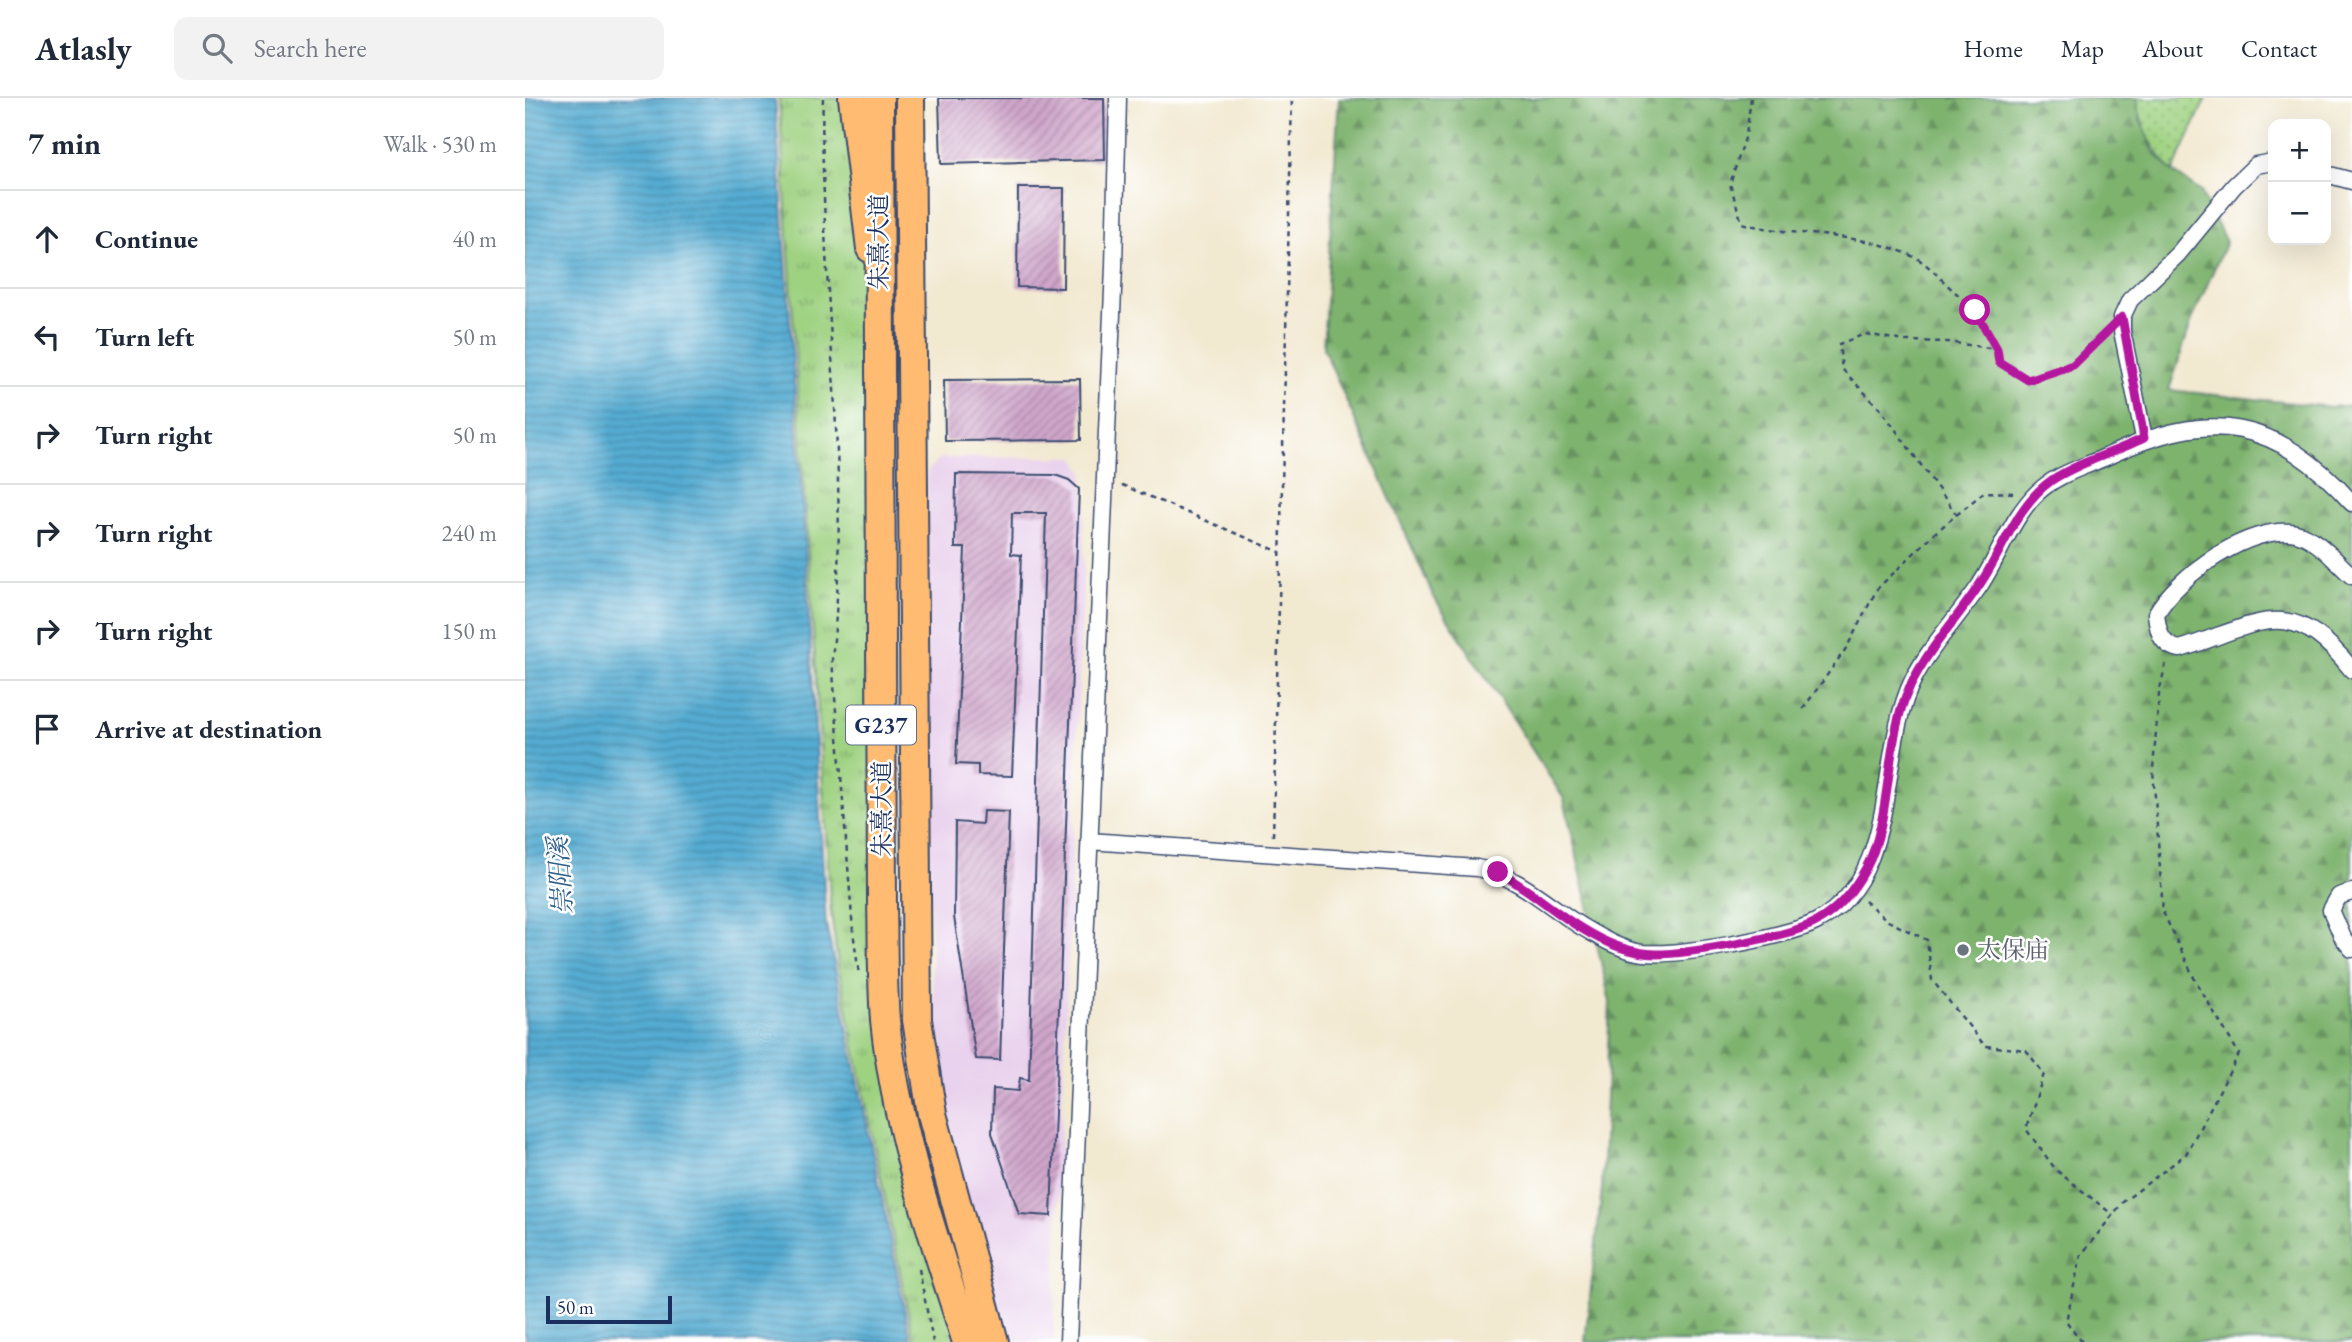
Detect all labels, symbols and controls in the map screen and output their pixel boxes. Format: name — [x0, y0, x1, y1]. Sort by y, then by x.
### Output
search box — [174, 17, 664, 80]
text: Atlasly — [35, 27, 132, 70]
icon: search — [198, 29, 236, 67]
text: Search here — [254, 31, 367, 65]
text: Home — [1963, 33, 2023, 64]
text: Map — [2061, 33, 2104, 64]
text: About — [2142, 33, 2203, 64]
text: Contact — [2241, 33, 2317, 64]
map controls — [2268, 119, 2331, 245]
button: + — [2268, 119, 2331, 182]
text: 7 min — [28, 124, 101, 163]
text: Walk · 530 m — [383, 129, 497, 159]
button: − — [2268, 182, 2331, 245]
street label: 朱熹大道 — [863, 194, 894, 290]
icon: ahead — [28, 220, 66, 258]
text: Continue — [95, 222, 198, 256]
text: 40 m — [452, 224, 497, 254]
route start — [1959, 294, 1990, 325]
icon: left — [28, 318, 66, 356]
text: Turn left — [95, 320, 194, 354]
text: 50 m — [452, 322, 497, 352]
icon: right — [28, 416, 66, 454]
text: Turn right — [95, 418, 213, 452]
text: 50 m — [452, 420, 497, 450]
icon: right — [28, 514, 66, 552]
text: Turn right — [95, 516, 213, 550]
text: 240 m — [441, 518, 497, 548]
icon: right — [28, 612, 66, 650]
text: Turn right — [95, 614, 213, 648]
text: 150 m — [441, 616, 497, 646]
road number: G237 — [846, 706, 916, 744]
icon: arrive — [28, 710, 66, 748]
text: Arrive at destination — [95, 712, 322, 746]
street label: 朱熹大道 — [866, 761, 897, 857]
water label: 崇阳溪 — [540, 833, 580, 916]
route end — [1482, 856, 1513, 887]
place label: 太保庙 — [1977, 934, 2049, 965]
marker: 太保庙 — [1955, 942, 1971, 958]
scale bar — [546, 1293, 672, 1325]
text: 50 m — [557, 1295, 594, 1320]

